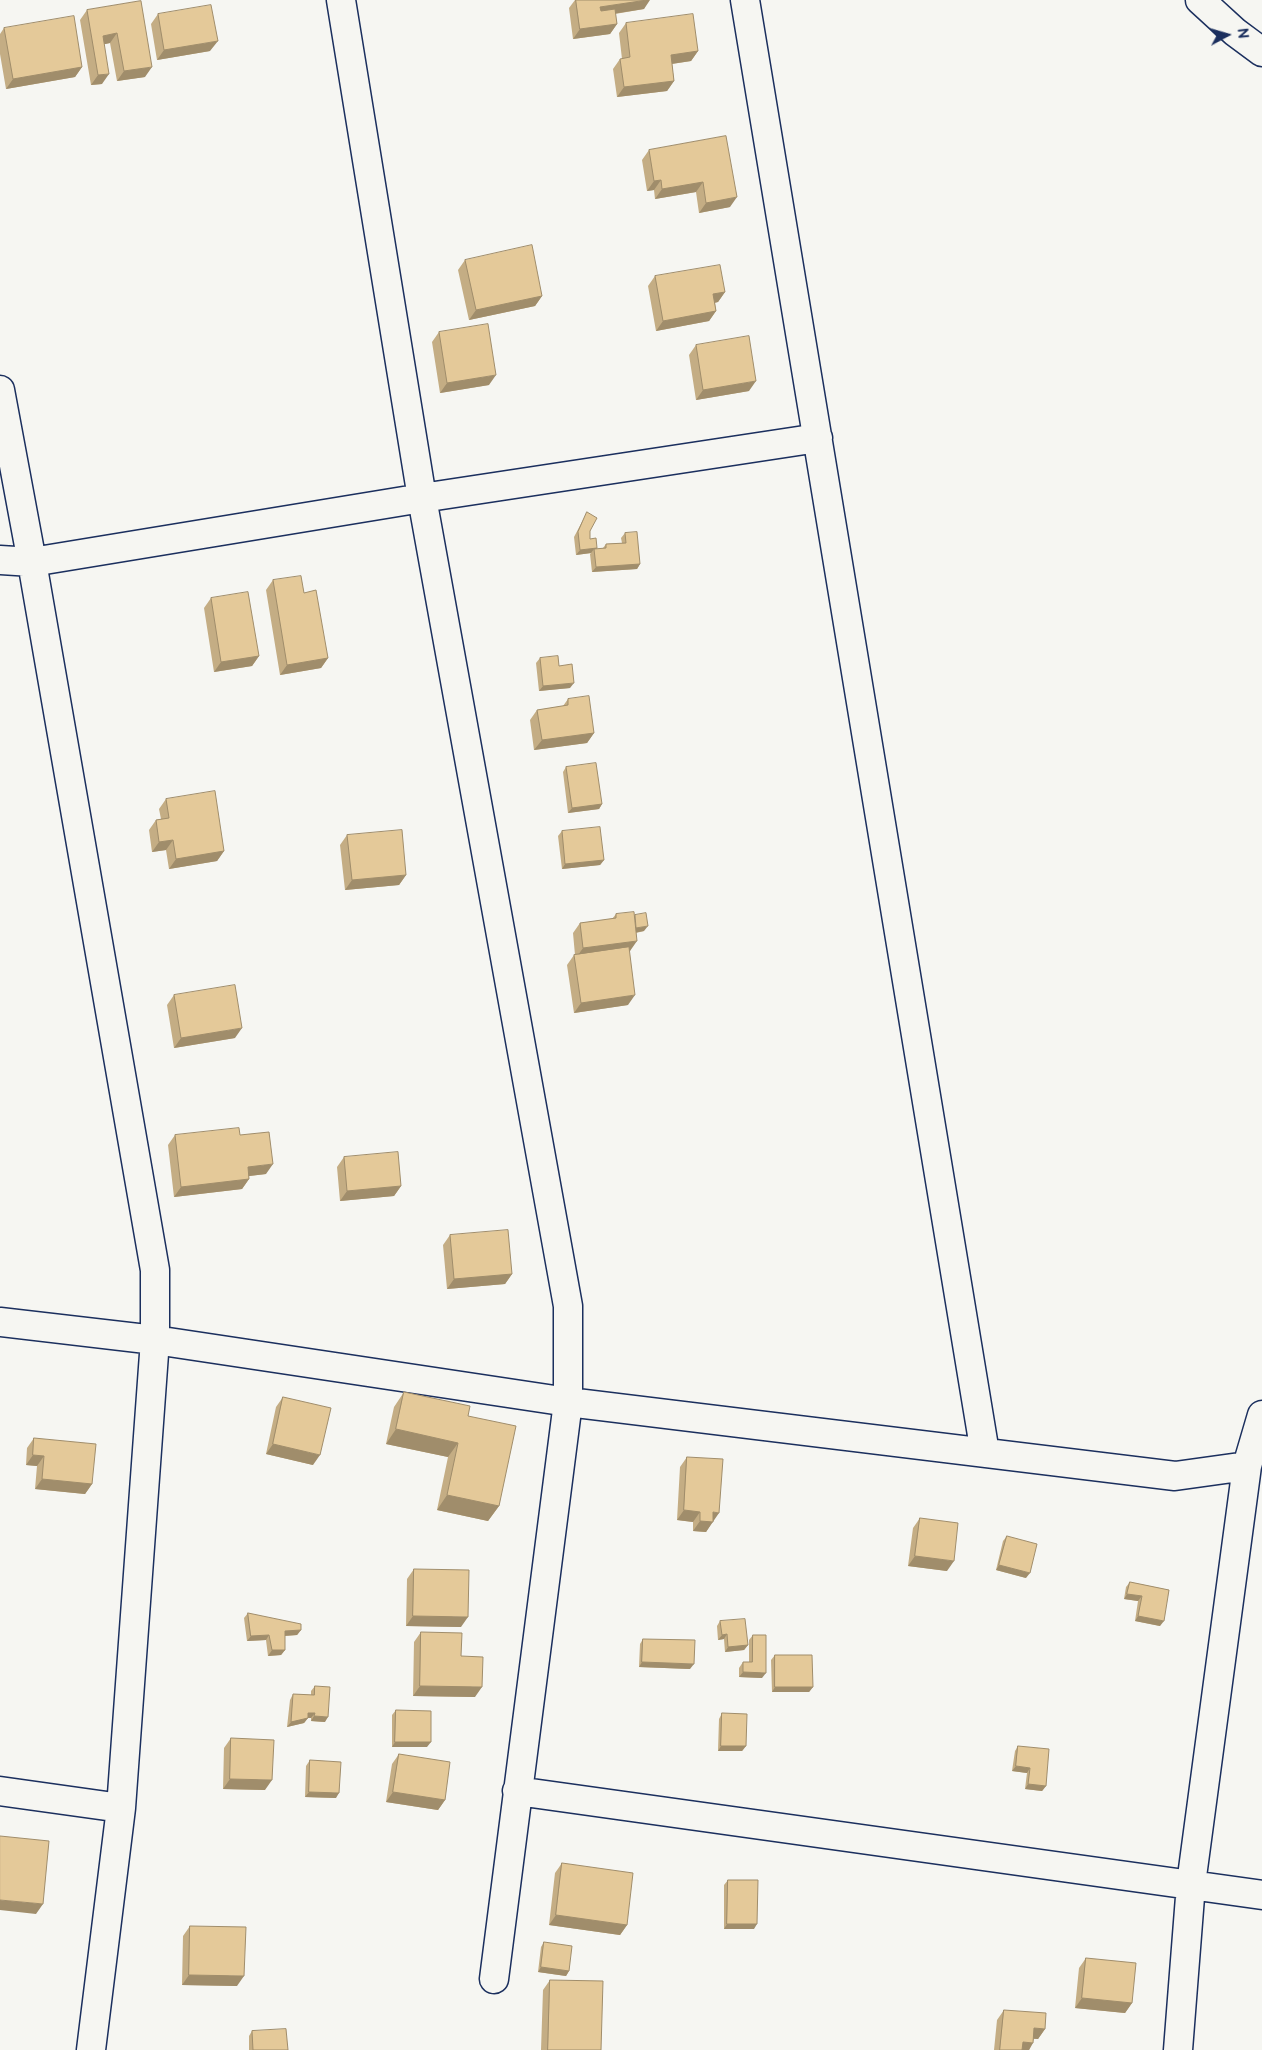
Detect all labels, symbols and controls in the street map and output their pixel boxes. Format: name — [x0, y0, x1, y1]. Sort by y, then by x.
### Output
north arrow — [1202, 10, 1252, 60]
text: N — [1233, 27, 1251, 39]

